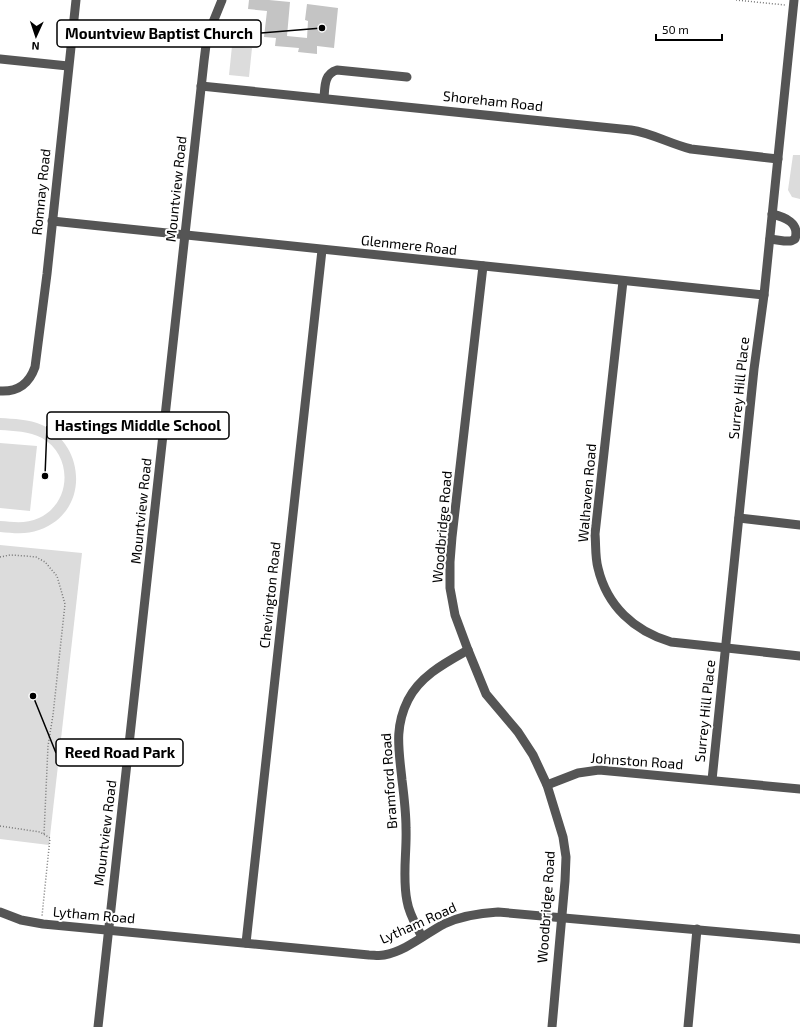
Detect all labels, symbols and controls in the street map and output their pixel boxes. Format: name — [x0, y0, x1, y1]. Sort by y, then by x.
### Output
north arrow — [16, 16, 56, 56]
scale bar — [656, 16, 722, 42]
callout: Mountview Baptist Church — [57, 20, 261, 47]
text: 50 m — [662, 22, 689, 36]
text: Mountview Baptist Church — [65, 24, 253, 42]
text: N — [31, 40, 40, 53]
street label: Shoreham Road — [442, 87, 544, 114]
street label: Mountview Road — [161, 135, 190, 243]
street label: Romnay Road — [27, 148, 54, 236]
street label: Glenmere Road — [360, 231, 458, 258]
street label: Surrey Hill Place — [725, 336, 752, 440]
callout: Hastings Middle School — [47, 412, 229, 439]
text: Hastings Middle School — [55, 416, 221, 434]
street label: Walhaven Road — [574, 443, 599, 543]
street label: Mountview Road — [126, 457, 155, 565]
street label: Woodbridge Road — [428, 470, 455, 584]
street label: Chevington Road — [255, 541, 284, 649]
street label: Surrey Hill Place — [691, 659, 718, 763]
street label: Bramford Road — [377, 732, 400, 830]
callout: Reed Road Park — [56, 739, 183, 766]
text: Reed Road Park — [65, 743, 176, 761]
street label: Johnston Road — [590, 749, 684, 772]
street label: Mountview Road — [90, 779, 119, 887]
street label: Woodbridge Road — [533, 850, 558, 964]
street label: Lytham Road — [377, 898, 459, 947]
street label: Lytham Road — [52, 902, 136, 927]

